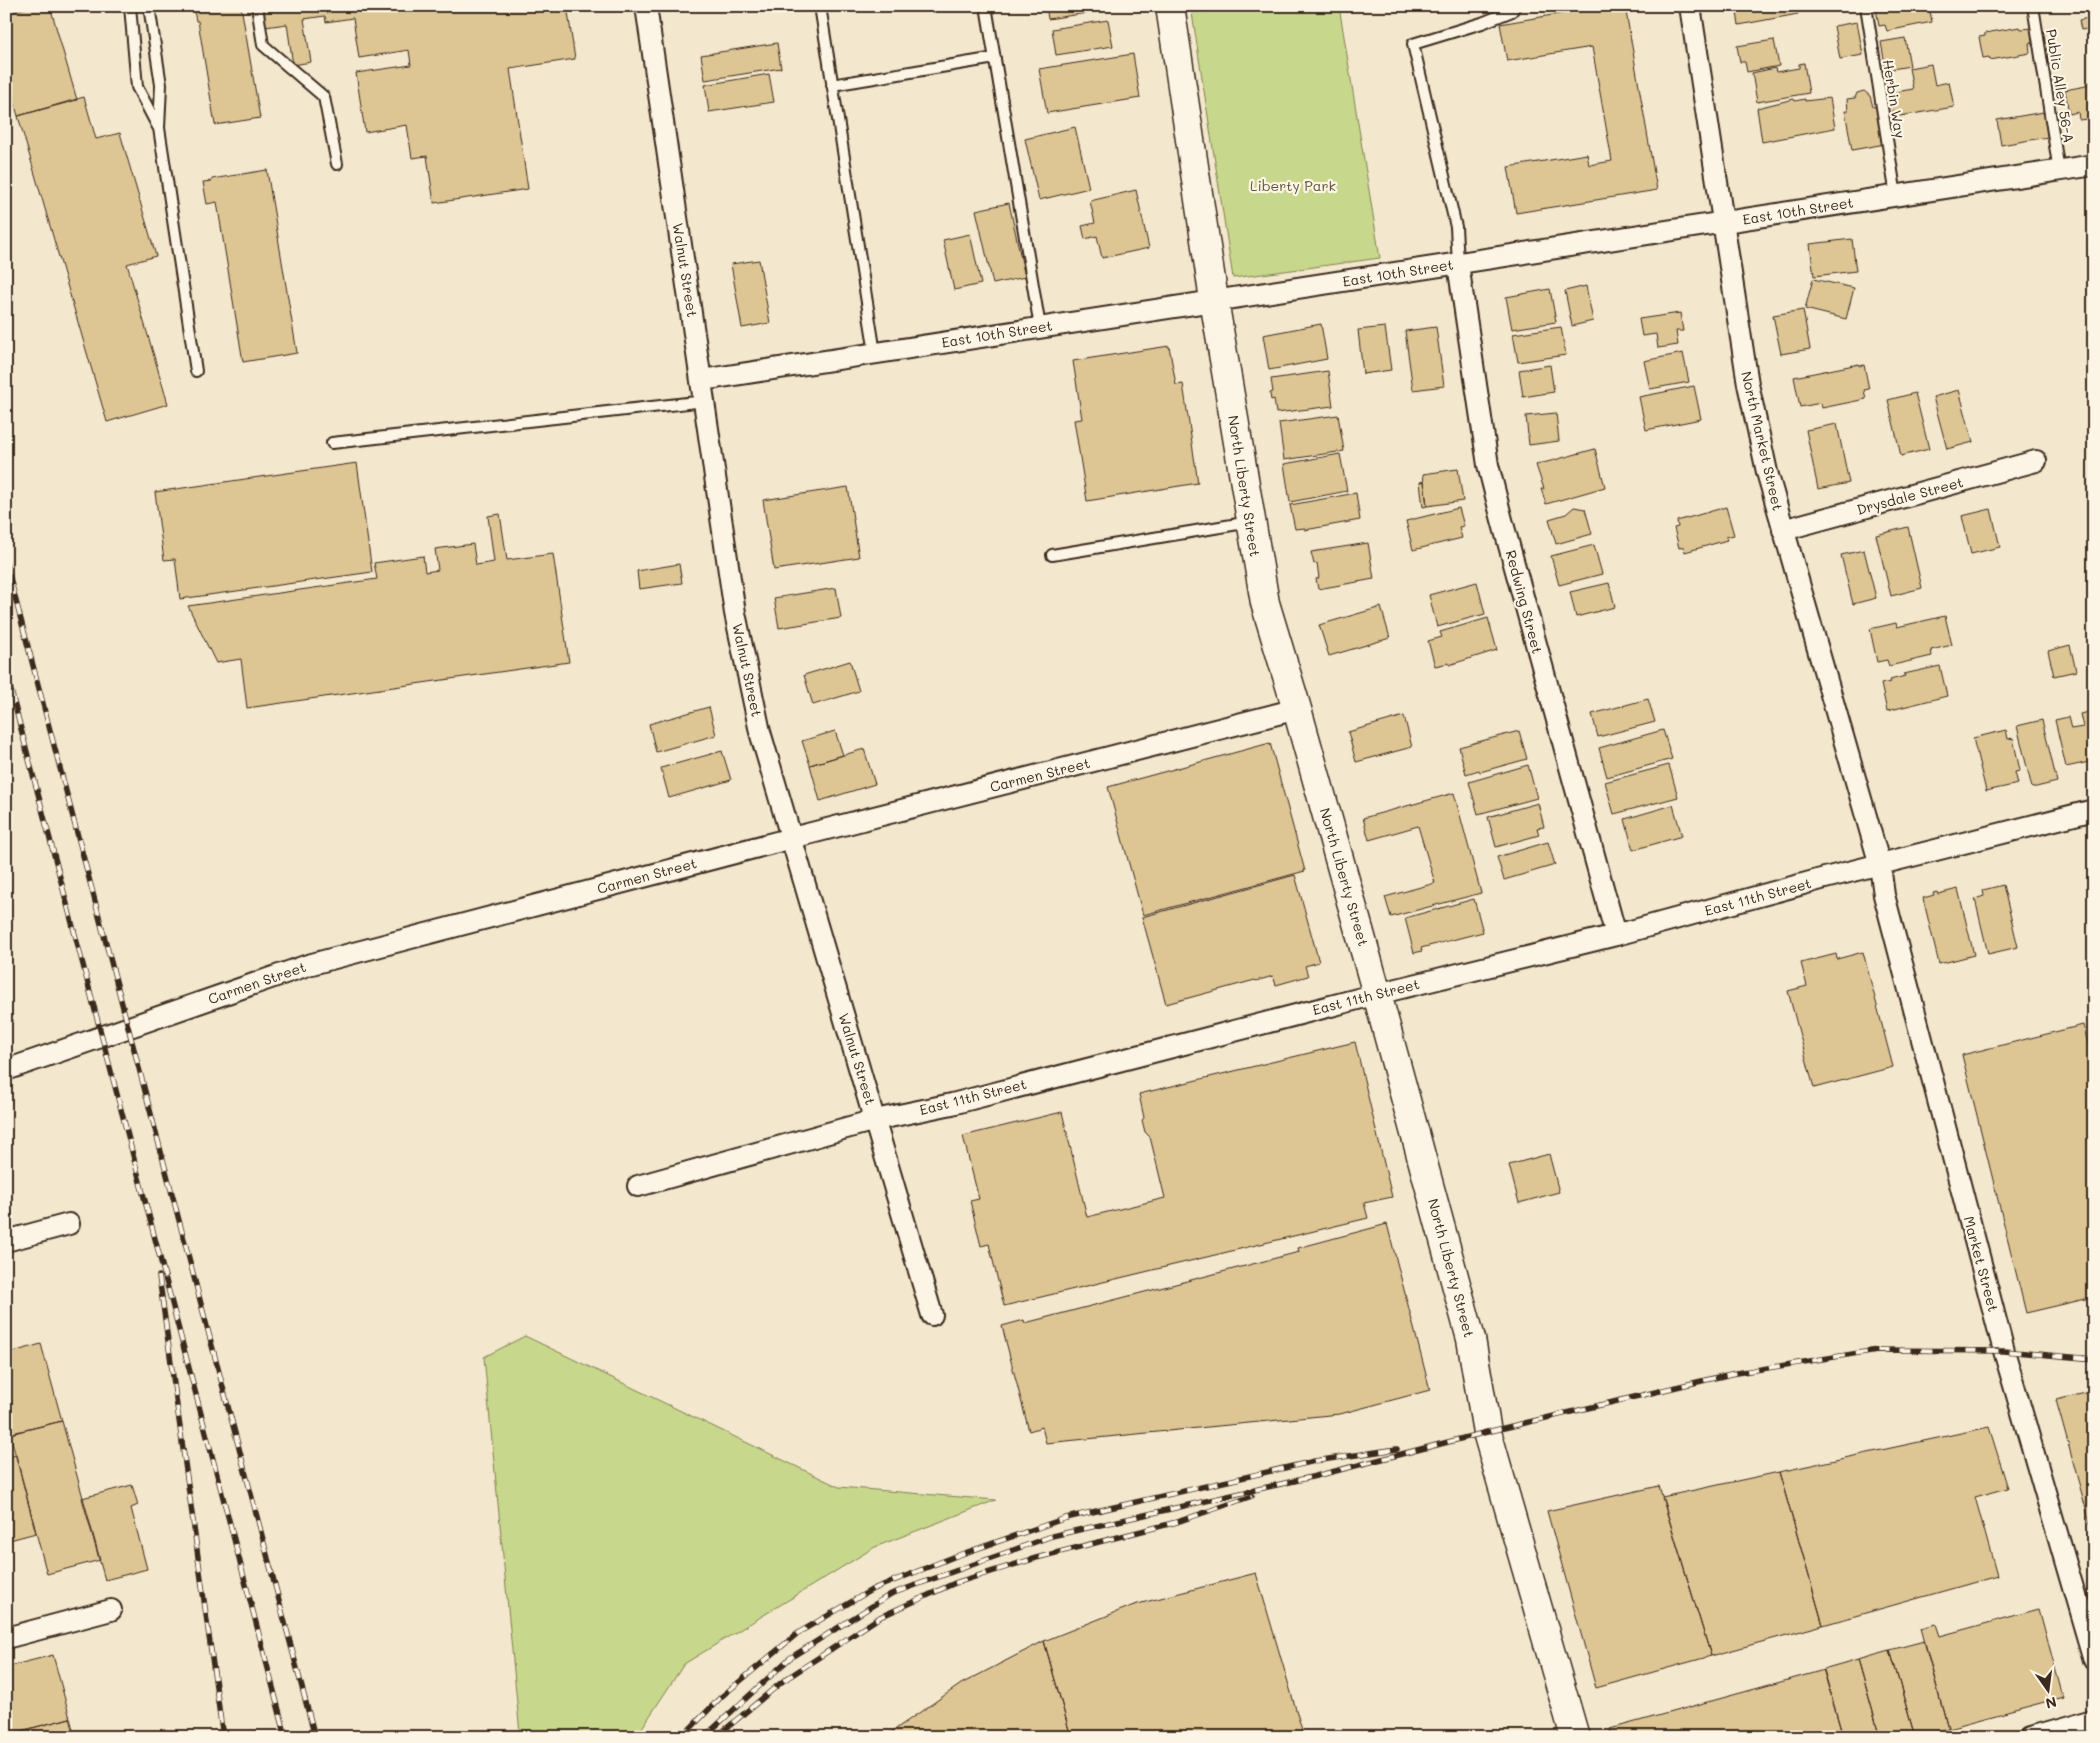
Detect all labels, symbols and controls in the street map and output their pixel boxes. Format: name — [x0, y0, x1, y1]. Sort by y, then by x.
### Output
street label: Public Alley 56-A — [2042, 28, 2079, 144]
street label: Herbin Way — [1879, 58, 1910, 140]
park label: Liberty Park — [1250, 176, 1336, 195]
street label: East 10th Street — [1741, 192, 1855, 229]
street label: Walnut Street — [669, 221, 702, 318]
street label: East 10th Street — [1341, 254, 1455, 291]
street label: East 10th Street — [940, 315, 1054, 352]
street label: North Market Street — [1737, 369, 1788, 512]
street label: North Liberty Street — [1224, 414, 1265, 558]
street label: Drysdale Street — [1854, 472, 1965, 519]
street label: Redwing Street — [1502, 548, 1547, 656]
street label: Walnut Street — [728, 621, 767, 718]
street label: Carmen Street — [988, 753, 1092, 796]
street label: North Liberty Street — [1316, 806, 1373, 948]
street label: Carmen Street — [595, 853, 699, 898]
street label: East 11th Street — [1702, 873, 1813, 920]
street label: Carmen Street — [205, 957, 308, 1008]
street label: East 11th Street — [1310, 974, 1421, 1019]
street label: Walnut Street — [834, 1011, 880, 1107]
street label: East 11th Street — [917, 1074, 1028, 1119]
street label: North Liberty Street — [1424, 1196, 1479, 1339]
street label: Market Street — [1960, 1214, 2003, 1314]
north arrow — [2022, 1666, 2072, 1716]
text: N — [2044, 1693, 2059, 1714]

